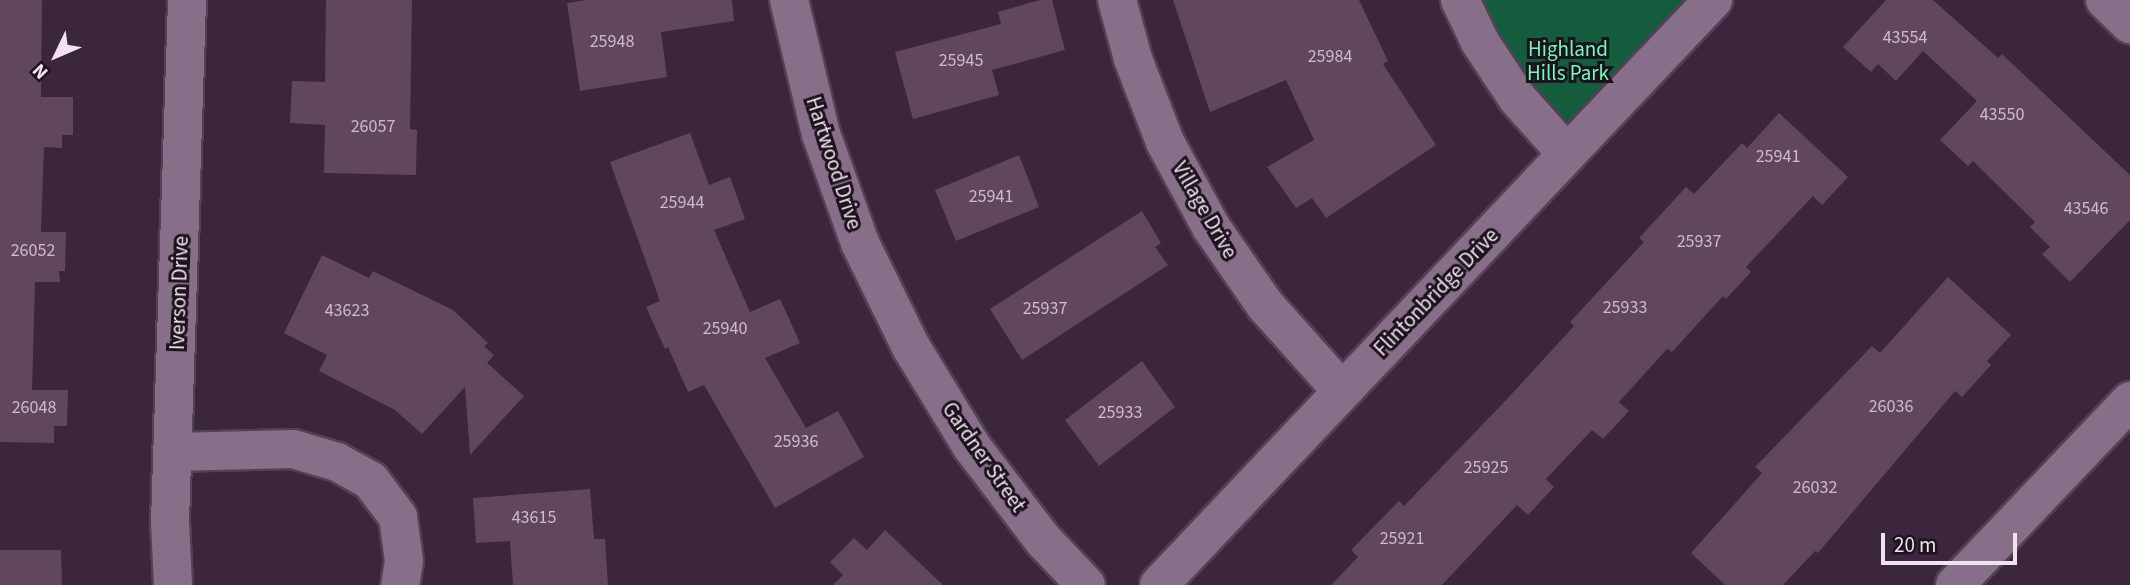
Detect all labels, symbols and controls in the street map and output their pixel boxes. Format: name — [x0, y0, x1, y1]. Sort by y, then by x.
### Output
north arrow — [21, 21, 91, 91]
house number: 43554 — [1883, 27, 1927, 49]
house number: 25948 — [590, 31, 634, 53]
park label: Highland Hills Park — [1527, 36, 1609, 86]
house number: 25984 — [1308, 46, 1352, 68]
house number: 25945 — [939, 50, 983, 72]
text: N — [26, 57, 55, 85]
street label: Hartwood Drive — [801, 94, 867, 232]
house number: 43550 — [1980, 104, 2024, 126]
house number: 26057 — [351, 116, 395, 138]
house number: 25941 — [1756, 146, 1800, 168]
street label: Village Drive — [1167, 157, 1243, 263]
house number: 25941 — [969, 186, 1013, 208]
house number: 25944 — [660, 192, 704, 214]
house number: 43546 — [2064, 198, 2108, 220]
street label: Flintonbridge Drive — [1369, 223, 1503, 361]
house number: 25937 — [1677, 231, 1721, 253]
street label: Iverson Drive — [164, 235, 194, 351]
house number: 26052 — [11, 240, 55, 262]
house number: 25933 — [1603, 297, 1647, 319]
house number: 25937 — [1023, 298, 1067, 320]
house number: 43623 — [325, 300, 369, 322]
house number: 25940 — [703, 318, 747, 340]
house number: 26036 — [1869, 396, 1913, 418]
house number: 26048 — [12, 397, 56, 419]
street label: Gardner Street — [937, 397, 1031, 517]
house number: 25933 — [1098, 402, 1142, 424]
house number: 25936 — [774, 431, 818, 453]
house number: 25925 — [1464, 457, 1508, 479]
house number: 26032 — [1793, 477, 1837, 499]
house number: 43615 — [512, 507, 556, 529]
scale bar — [1885, 518, 2022, 562]
house number: 25921 — [1380, 528, 1424, 550]
text: 20 m — [1894, 530, 1936, 560]

